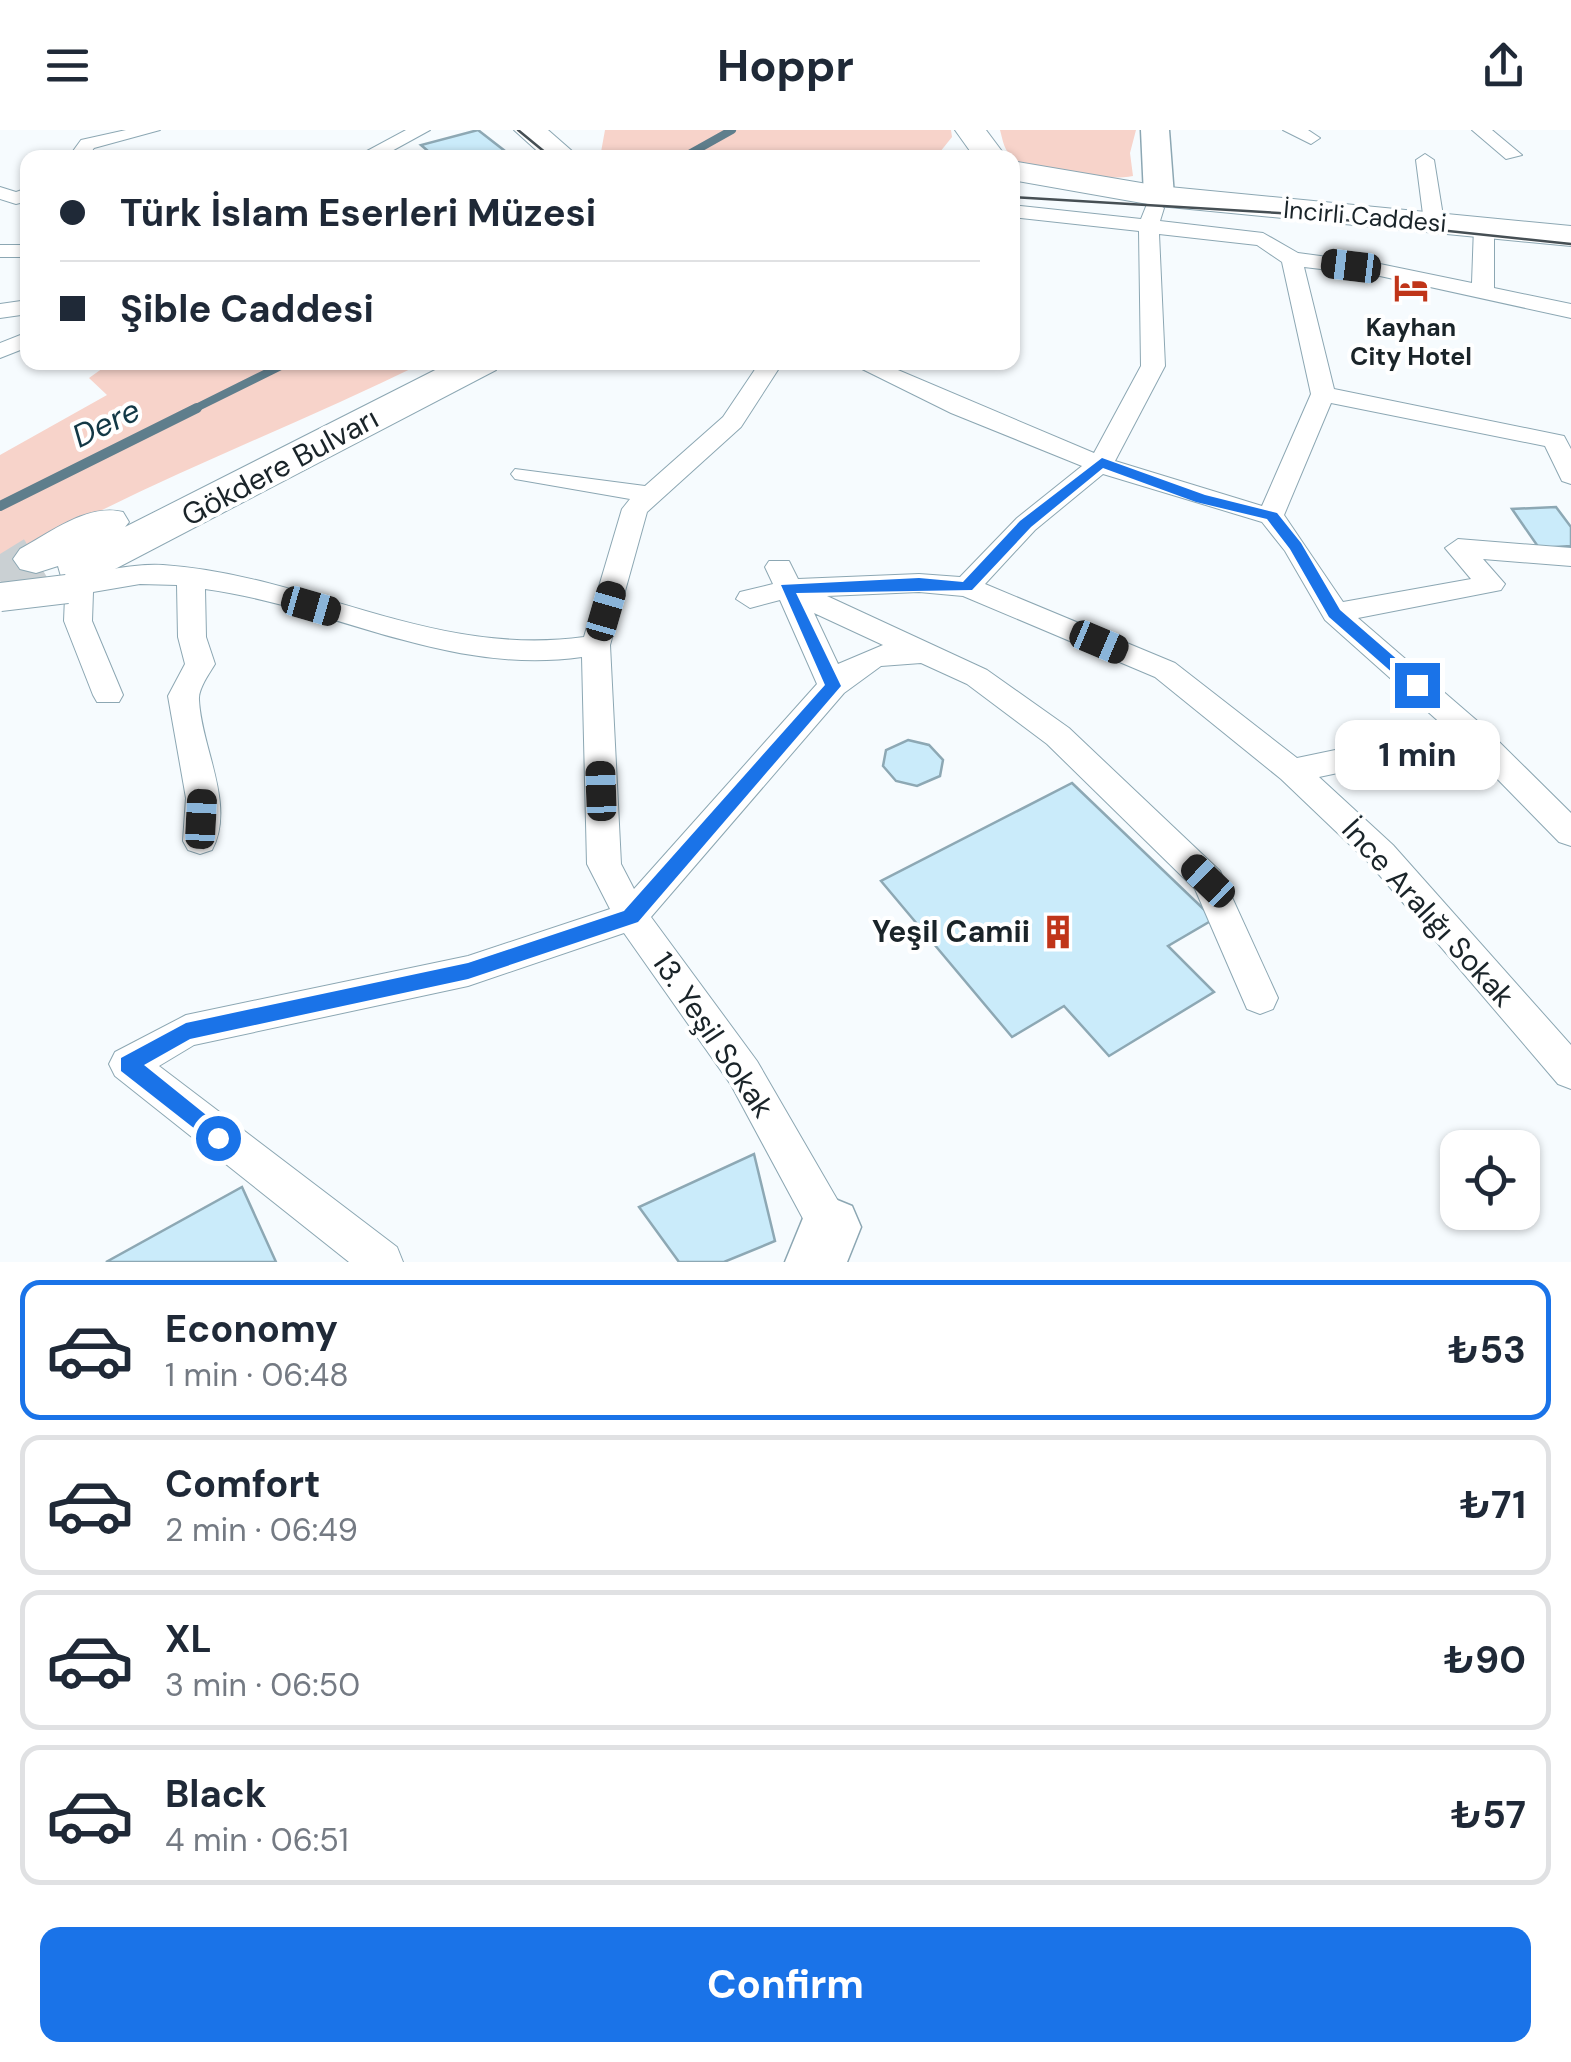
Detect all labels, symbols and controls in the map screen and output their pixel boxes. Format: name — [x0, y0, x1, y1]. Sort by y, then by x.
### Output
text: Hoppr — [717, 36, 854, 95]
icon: menu — [40, 38, 95, 93]
icon: share — [1476, 38, 1531, 93]
text: Türk İslam Eserleri Müzesi — [120, 188, 596, 238]
street label: İncirli Caddesi — [1282, 193, 1448, 240]
car — [1319, 247, 1383, 285]
hotel icon: Kayhan City Hotel — [1392, 269, 1430, 307]
text: Şible Caddesi — [120, 284, 374, 334]
place label: Kayhan City Hotel — [1350, 311, 1472, 373]
water label: Dere — [65, 389, 147, 457]
street label: Gökdere Bulvarı — [175, 398, 385, 535]
car — [583, 578, 629, 644]
car — [278, 583, 344, 629]
car — [1066, 616, 1132, 668]
route end — [1395, 663, 1440, 708]
callout: 1 min — [1334, 720, 1500, 790]
text: 1 min — [1379, 734, 1456, 776]
car — [585, 760, 617, 822]
car — [184, 788, 218, 850]
street label: İnce Aralığı Sokak — [1334, 810, 1523, 1015]
car — [1176, 849, 1240, 913]
place label: Yeşil Camii — [872, 912, 1030, 951]
building icon: Yeşil Camii — [1039, 913, 1077, 951]
street label: 13. Yeşil Sokak — [644, 944, 783, 1125]
route start — [196, 1116, 241, 1161]
map controls — [1440, 1130, 1540, 1230]
button: locate — [1440, 1130, 1540, 1230]
text: Economy — [165, 1304, 338, 1354]
icon: car — [45, 1305, 135, 1395]
text: ₺53 — [1448, 1325, 1526, 1375]
text: 1 min · 06:48 — [165, 1354, 349, 1396]
text: Comfort — [165, 1459, 321, 1509]
icon: car — [45, 1460, 135, 1550]
text: ₺71 — [1460, 1480, 1526, 1530]
text: 2 min · 06:49 — [165, 1509, 358, 1551]
text: XL — [165, 1614, 212, 1664]
icon: car — [45, 1615, 135, 1705]
text: ₺90 — [1444, 1635, 1526, 1685]
text: 3 min · 06:50 — [165, 1664, 360, 1706]
text: Black — [165, 1769, 267, 1819]
icon: car — [45, 1770, 135, 1860]
text: ₺57 — [1451, 1790, 1526, 1840]
text: 4 min · 06:51 — [165, 1819, 349, 1861]
button: Confirm — [40, 1927, 1531, 2042]

